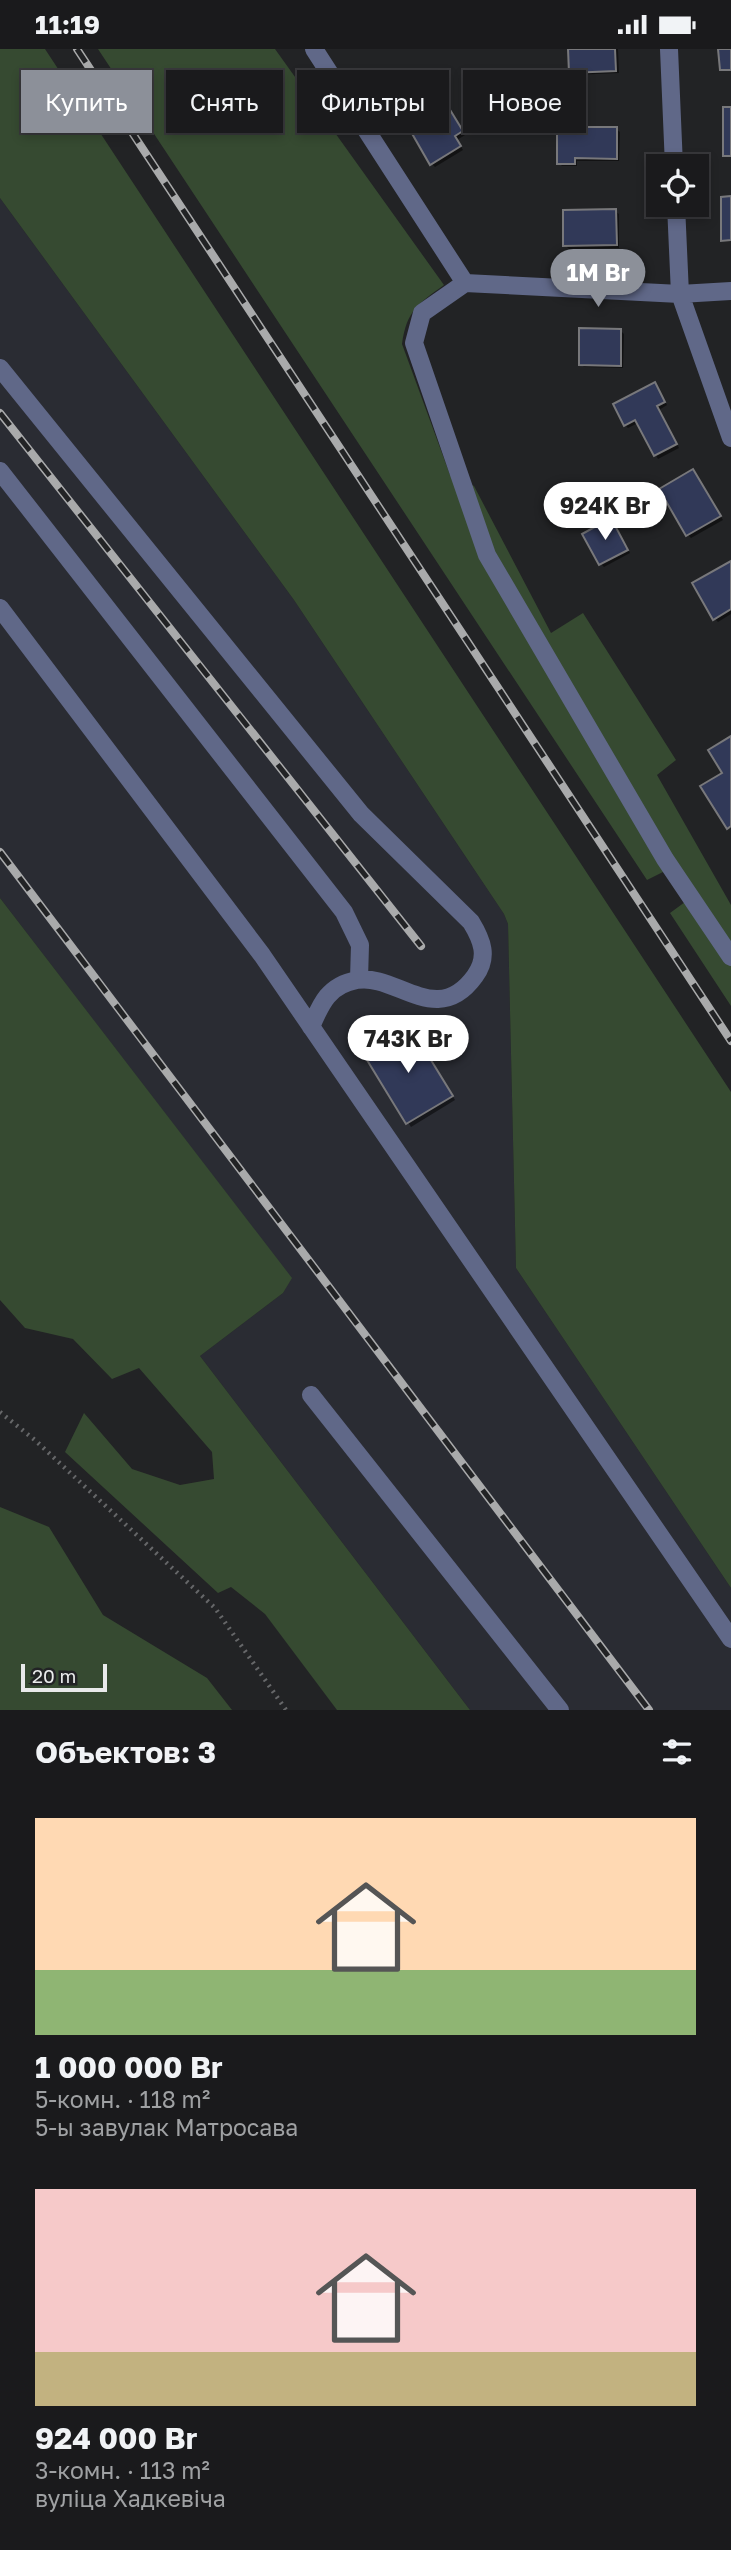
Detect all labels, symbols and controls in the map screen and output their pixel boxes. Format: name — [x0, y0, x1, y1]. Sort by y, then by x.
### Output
text: 11:19 — [35, 9, 100, 40]
chip: Купить — [21, 70, 152, 133]
chip: Снять — [166, 70, 283, 133]
chip: Фильтры — [297, 70, 449, 133]
chip: Новое — [463, 70, 586, 133]
map controls — [646, 154, 709, 217]
button: locate — [646, 154, 709, 217]
pin: 1M Br — [549, 250, 647, 309]
text: 1M Br — [566, 258, 630, 286]
pin: 924K Br — [540, 483, 670, 542]
text: 924K Br — [560, 491, 650, 519]
pin: 743K Br — [343, 1016, 473, 1075]
text: 743K Br — [364, 1024, 452, 1052]
scale bar — [21, 1661, 107, 1693]
text: 20 m — [32, 1664, 76, 1687]
icon: filters — [658, 1733, 696, 1771]
text: Объектов: 3 — [35, 1734, 216, 1770]
icon: home — [303, 1864, 429, 1990]
text: 1 000 000 Br — [35, 2049, 223, 2085]
text: 5-комн. · 118 m² — [35, 2085, 210, 2113]
text: 5-ы завулак Матросава — [35, 2113, 298, 2141]
icon: home — [303, 2235, 429, 2361]
text: 924 000 Br — [35, 2420, 197, 2456]
text: 3-комн. · 113 m² — [35, 2456, 210, 2484]
text: вуліца Хадкевіча — [35, 2484, 226, 2512]

